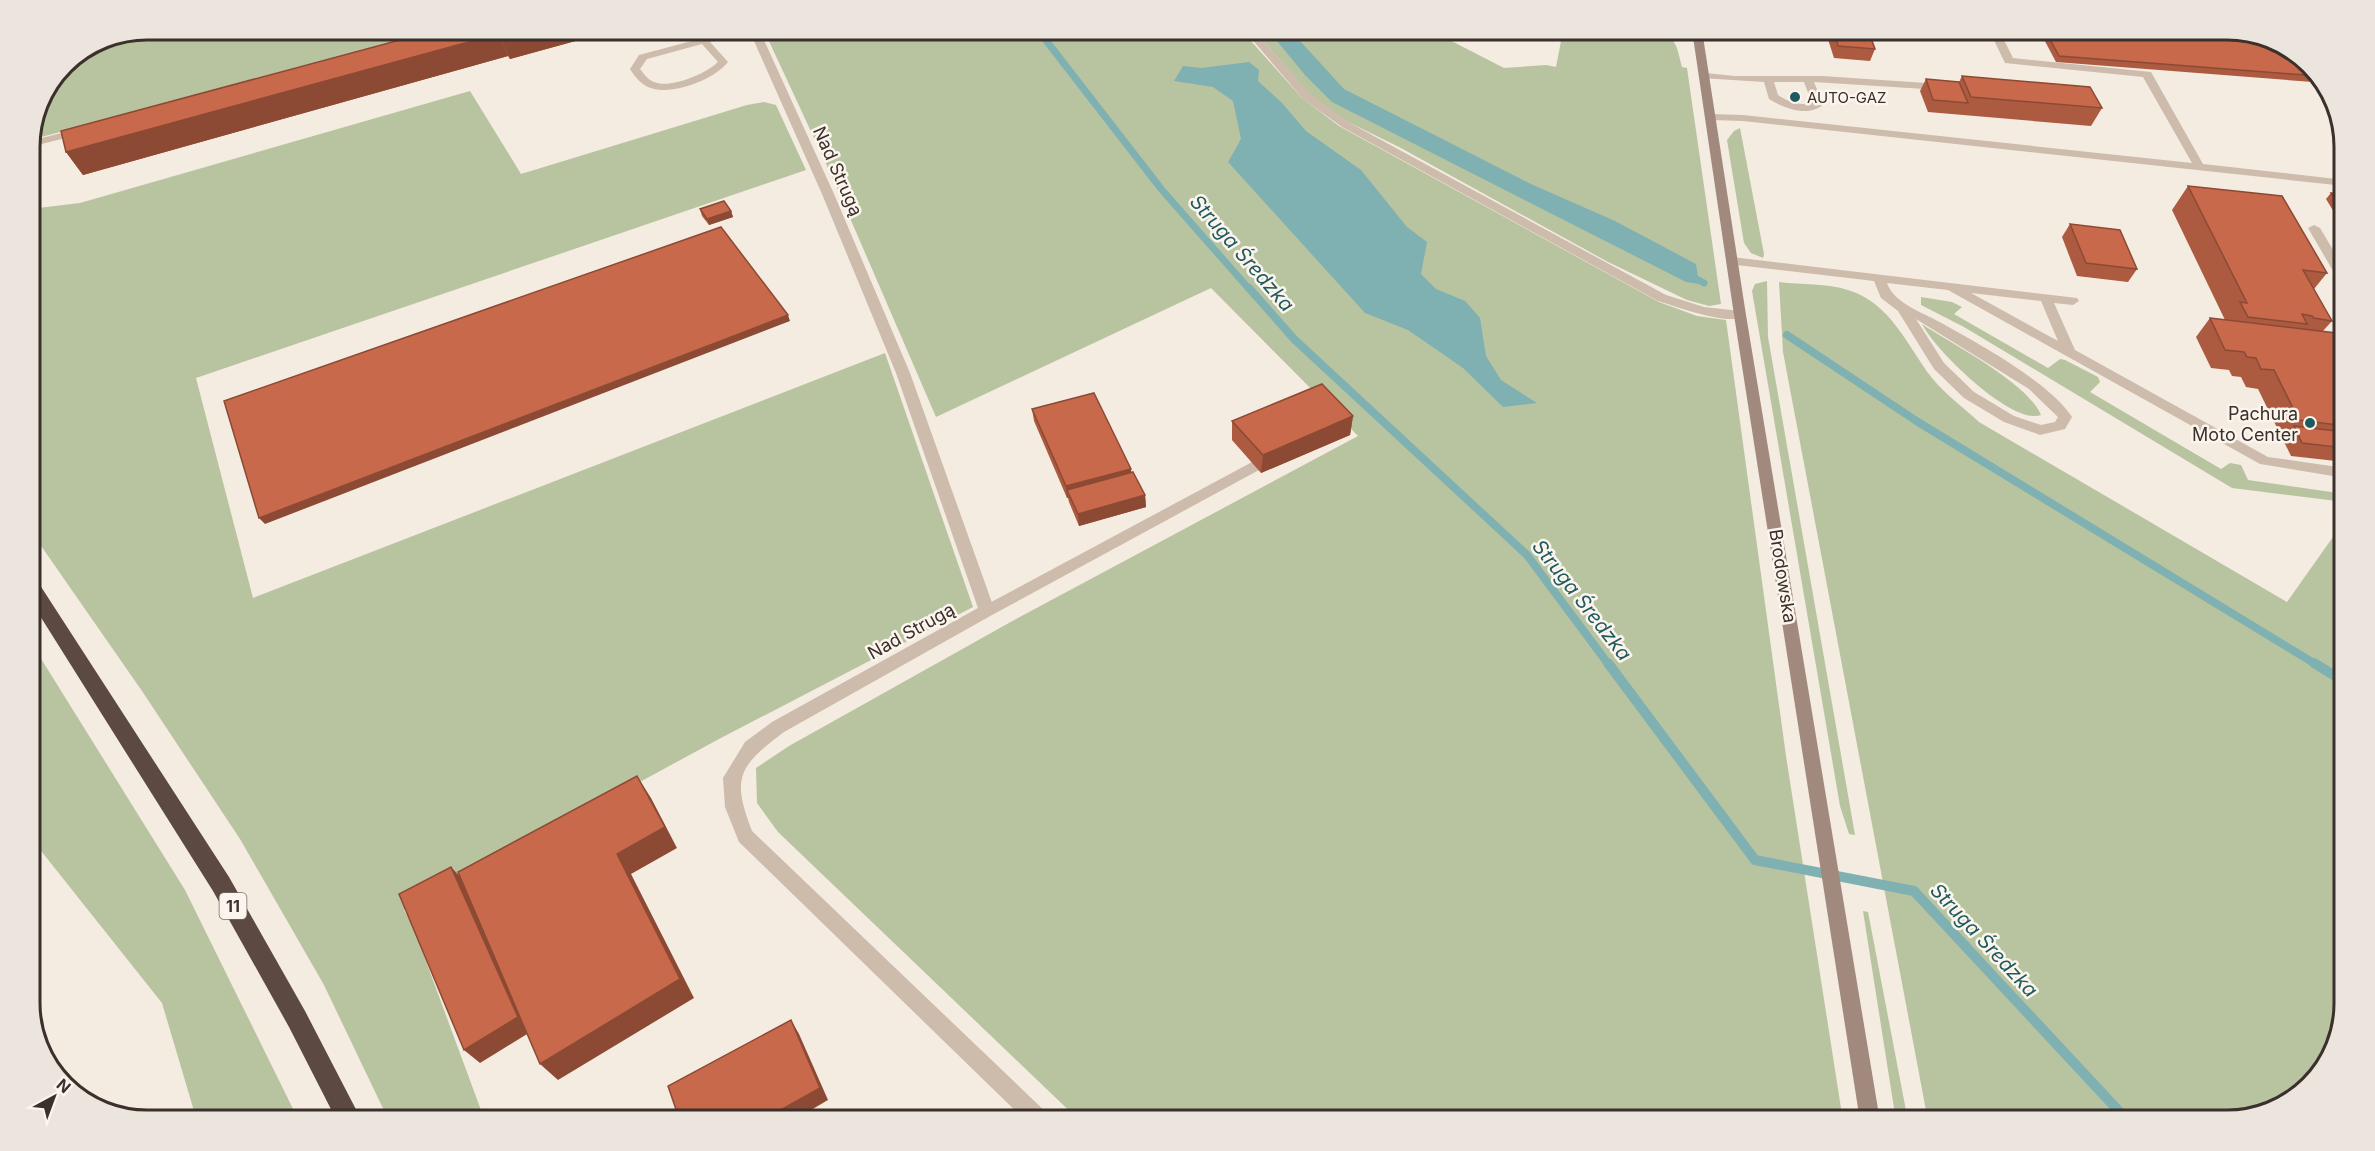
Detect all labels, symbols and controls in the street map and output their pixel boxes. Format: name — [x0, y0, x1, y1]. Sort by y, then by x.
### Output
place label: AUTO-GAZ — [1807, 88, 1886, 107]
marker: AUTO-GAZ — [1788, 90, 1802, 104]
street label: Nad Strugą — [809, 123, 867, 219]
water label: Struga Średzka — [1185, 190, 1299, 316]
place label: Pachura Moto Center — [2192, 403, 2298, 445]
marker: Pachura Moto Center — [2303, 416, 2317, 430]
street label: Brodowska — [1765, 528, 1801, 624]
water label: Struga Średzka — [1527, 535, 1637, 665]
street label: Nad Strugą — [864, 599, 958, 663]
water label: Struga Średzka — [1925, 878, 2043, 1002]
road number: 11 — [220, 893, 246, 919]
north arrow — [24, 1067, 84, 1127]
text: N — [53, 1074, 75, 1097]

